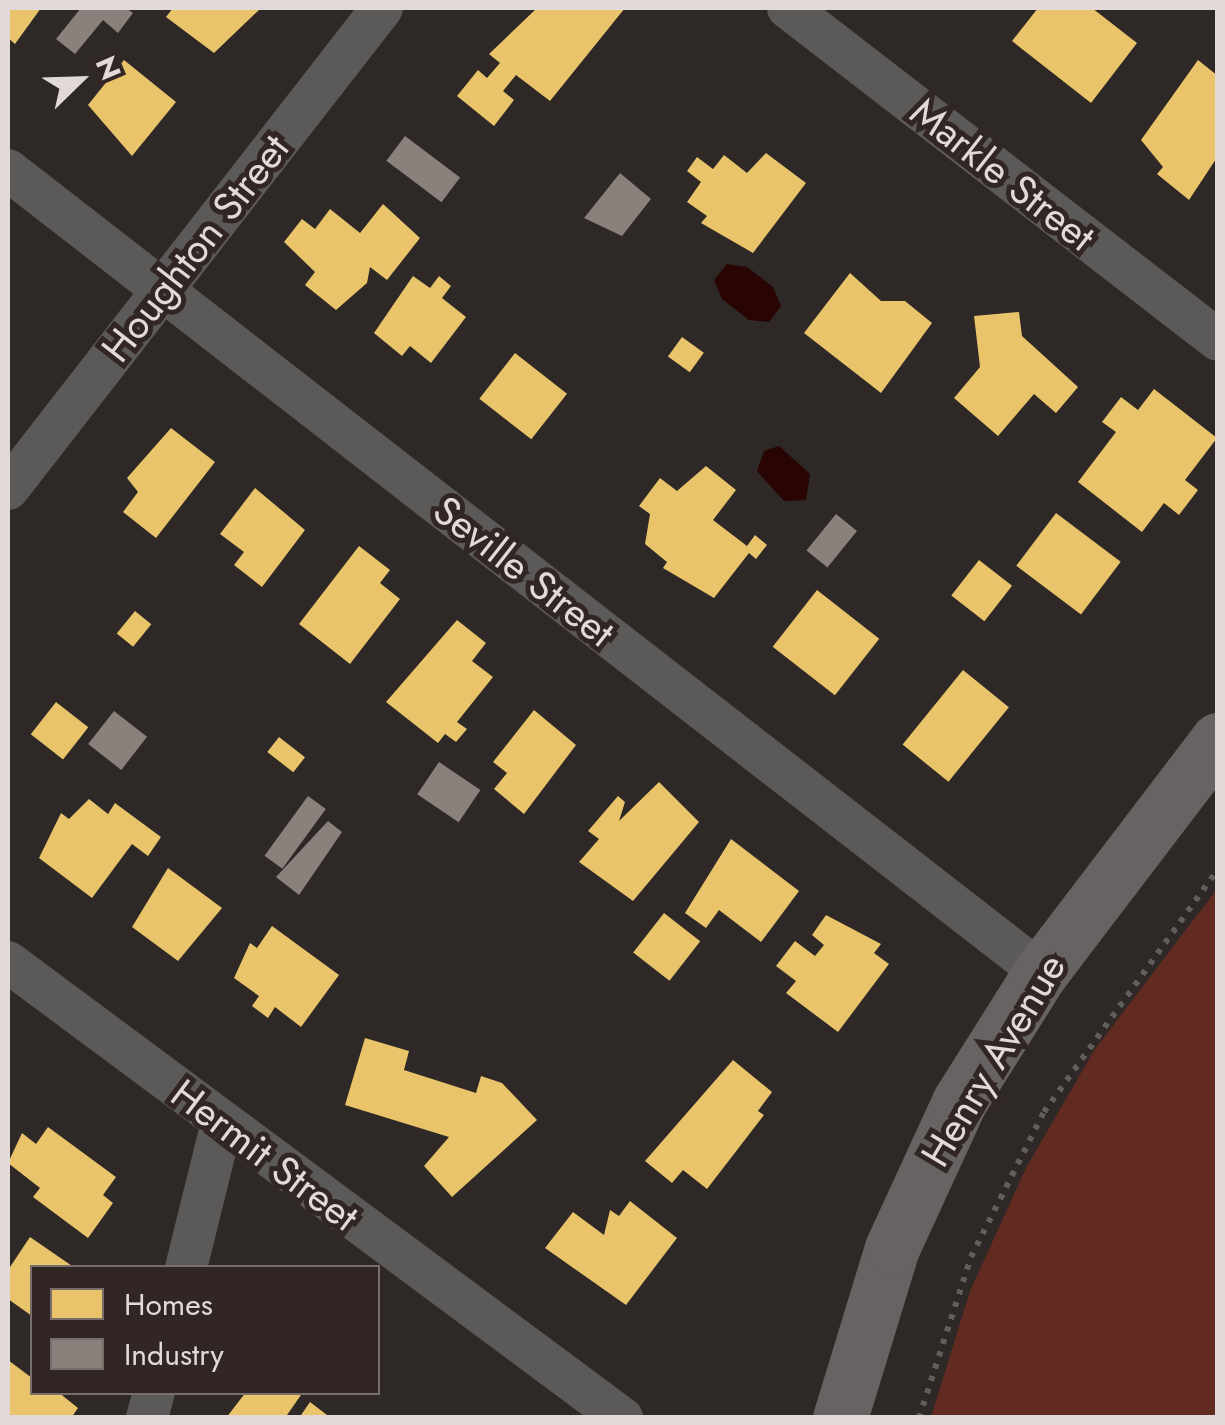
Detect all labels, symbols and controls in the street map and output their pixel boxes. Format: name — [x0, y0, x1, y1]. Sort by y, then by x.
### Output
north arrow — [30, 30, 130, 130]
text: N — [85, 50, 131, 86]
street label: Markle Street — [901, 87, 1105, 261]
street label: Houghton Street — [91, 125, 299, 371]
street label: Seville Street — [424, 485, 624, 657]
street label: Henry Avenue — [911, 945, 1075, 1175]
street label: Hermit Street — [162, 1069, 368, 1241]
legend — [30, 1265, 380, 1395]
text: Homes — [124, 1283, 213, 1326]
text: Industry — [124, 1333, 224, 1376]

